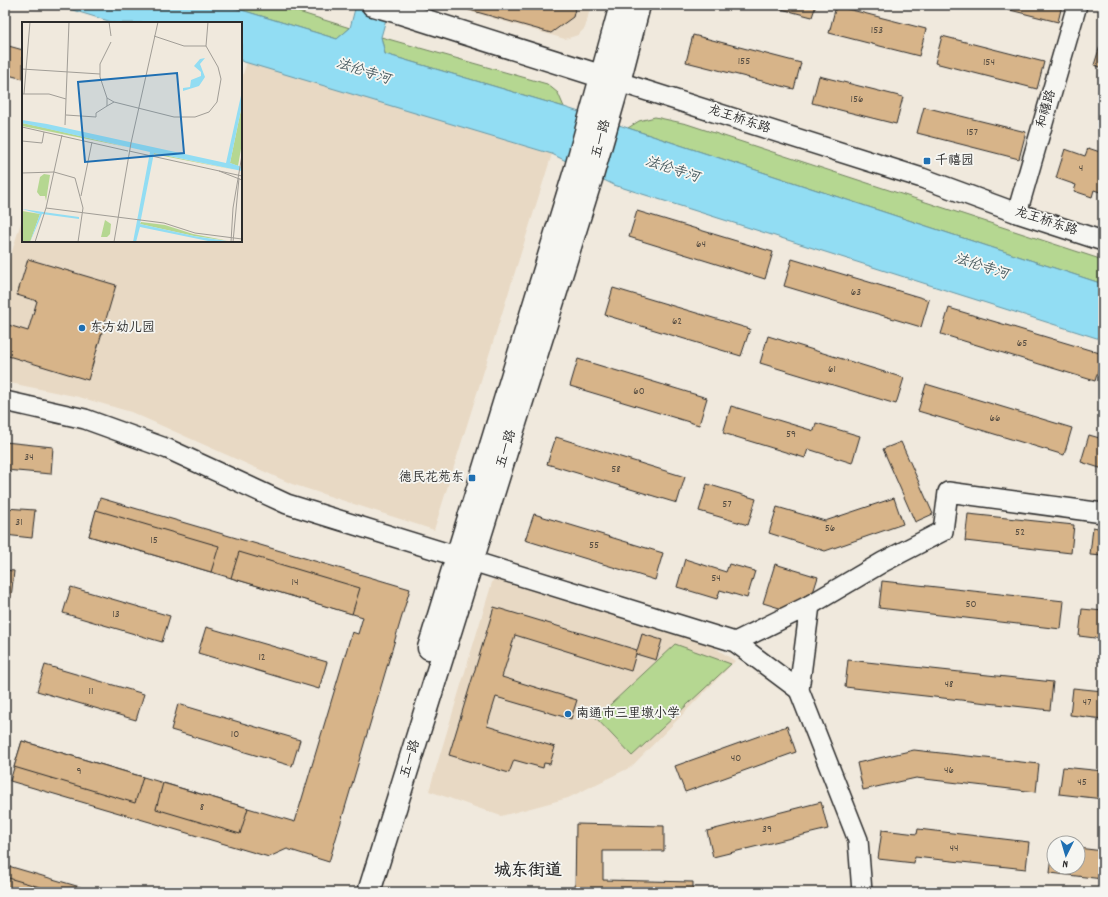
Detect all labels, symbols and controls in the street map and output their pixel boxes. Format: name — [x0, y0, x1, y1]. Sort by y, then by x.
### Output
inset map — [22, 22, 242, 242]
house number: 153 — [871, 23, 883, 39]
water label: 法伦寺河 — [333, 54, 395, 91]
house number: 155 — [738, 54, 750, 70]
house number: 154 — [983, 55, 995, 71]
street label: 和禧路 — [1032, 88, 1062, 130]
house number: 156 — [851, 92, 863, 108]
street label: 龙王桥东路 — [705, 101, 773, 139]
street label: 五一路 — [588, 118, 616, 160]
house number: 157 — [966, 125, 978, 141]
water label: 法伦寺河 — [642, 152, 704, 189]
place label: 千禧园 — [935, 152, 974, 171]
marker: 千禧园 — [922, 156, 932, 166]
house number: 4 — [1079, 161, 1083, 177]
street label: 龙王桥东路 — [1012, 203, 1080, 241]
house number: 64 — [696, 237, 706, 253]
water label: 法伦寺河 — [951, 249, 1013, 286]
house number: 63 — [851, 285, 861, 301]
house number: 62 — [672, 314, 682, 330]
place label: 东方幼儿园 — [90, 319, 155, 338]
marker: 东方幼儿园 — [77, 323, 87, 333]
house number: 65 — [1017, 336, 1027, 352]
house number: 61 — [828, 362, 836, 378]
house number: 60 — [633, 384, 645, 400]
house number: 66 — [990, 411, 1000, 427]
house number: 59 — [786, 427, 796, 443]
street label: 五一路 — [492, 428, 522, 470]
house number: 34 — [24, 450, 34, 466]
house number: 58 — [611, 462, 621, 478]
place label: 德民花苑东 — [399, 469, 464, 488]
marker: 德民花苑东 — [467, 473, 477, 483]
house number: 57 — [722, 497, 732, 513]
house number: 31 — [15, 515, 23, 531]
house number: 56 — [825, 521, 835, 537]
house number: 52 — [1015, 525, 1025, 541]
house number: 15 — [150, 533, 158, 549]
house number: 55 — [589, 538, 599, 554]
house number: 54 — [711, 571, 721, 587]
house number: 14 — [292, 575, 298, 591]
house number: 50 — [965, 597, 977, 613]
house number: 13 — [112, 607, 120, 623]
house number: 12 — [258, 650, 266, 666]
house number: 48 — [945, 677, 953, 693]
house number: 11 — [89, 684, 93, 700]
house number: 47 — [1083, 695, 1091, 711]
place label: 南通市三里墩小学 — [576, 705, 680, 724]
marker: 南通市三里墩小学 — [563, 709, 573, 719]
house number: 10 — [231, 727, 239, 743]
street label: 五一路 — [396, 738, 426, 780]
house number: 40 — [731, 751, 741, 767]
house number: 46 — [944, 763, 954, 779]
house number: 9 — [76, 764, 82, 780]
house number: 45 — [1077, 775, 1087, 791]
house number: 8 — [200, 800, 204, 816]
house number: 39 — [762, 822, 772, 838]
north arrow — [1046, 835, 1086, 875]
house number: 44 — [949, 841, 959, 857]
text: N — [1061, 855, 1069, 871]
district label: 城东街道 — [494, 860, 562, 884]

